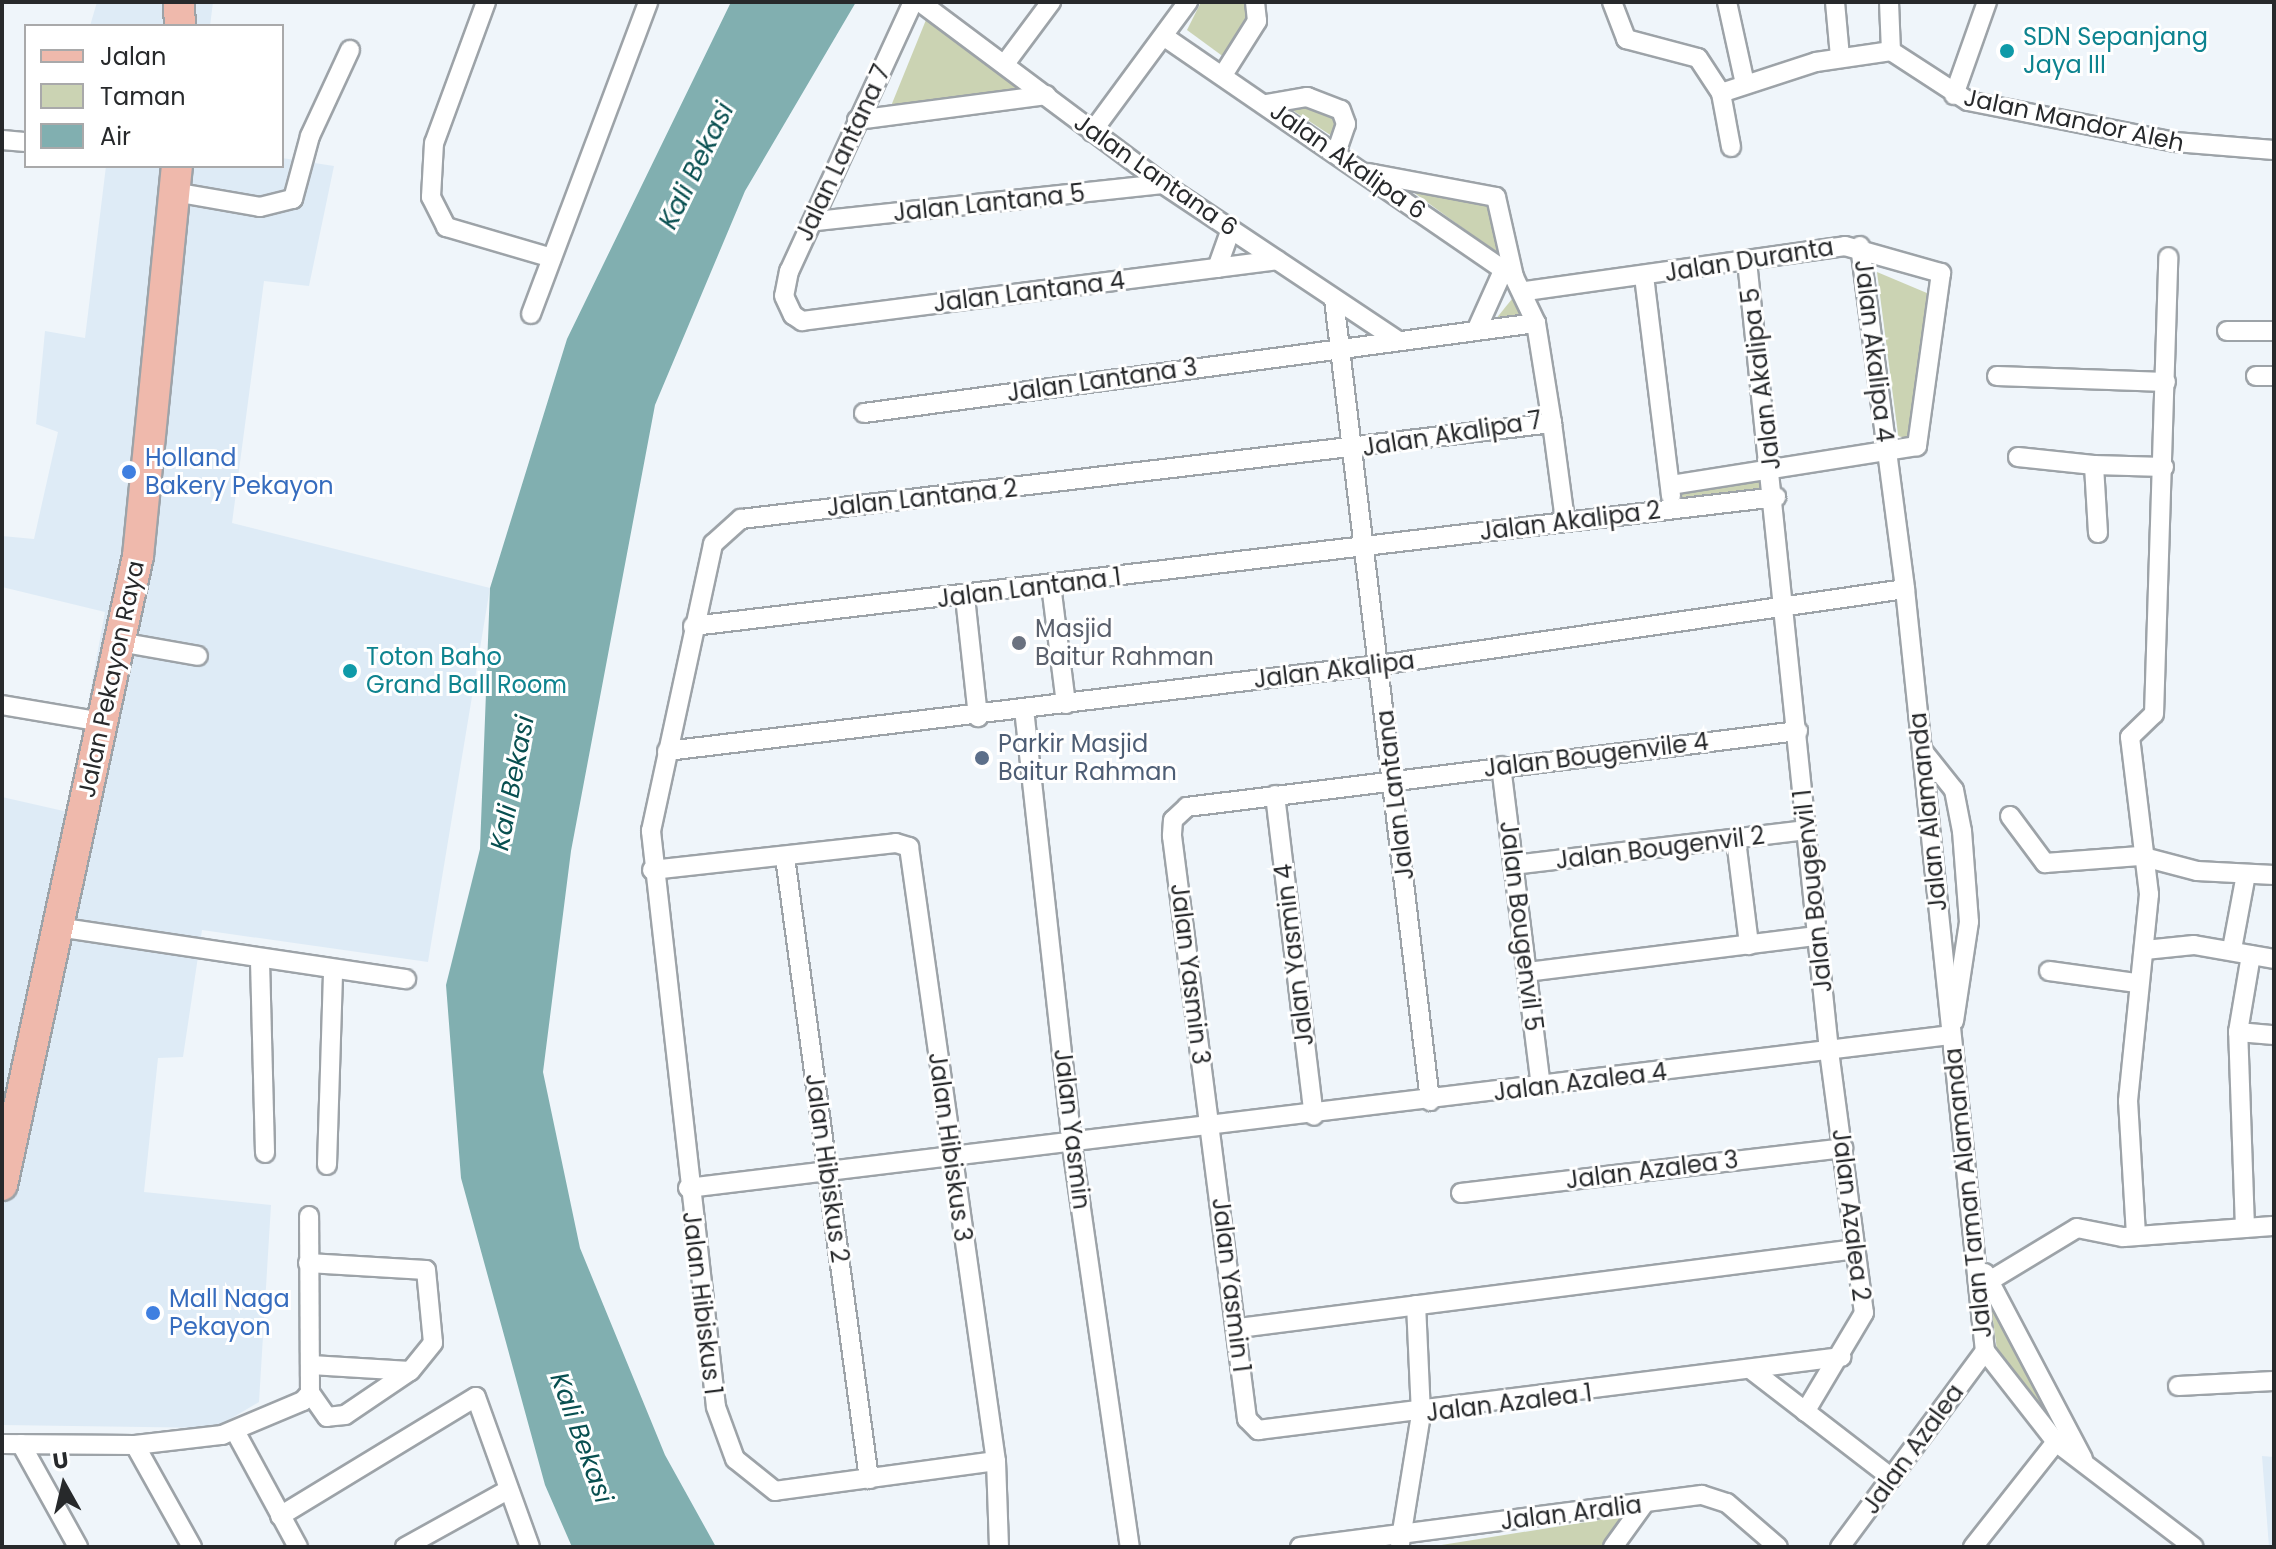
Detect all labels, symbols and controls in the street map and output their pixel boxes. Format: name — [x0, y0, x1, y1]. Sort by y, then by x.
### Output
place label: SDN Sepanjang Jaya III — [2023, 23, 2208, 79]
legend — [24, 24, 284, 168]
text: Jalan — [100, 40, 166, 73]
marker: SDN Sepanjang Jaya III — [1998, 42, 2016, 60]
street label: Jalan Lantana 7 — [790, 60, 896, 246]
text: Taman — [100, 80, 186, 113]
street label: Jalan Mandor Aleh — [1961, 83, 2187, 157]
street label: Jalan Akalipa 6 — [1265, 97, 1431, 225]
water label: Kali Bekasi — [653, 98, 741, 234]
street label: Jalan Lantana 6 — [1069, 108, 1243, 242]
text: Air — [100, 120, 131, 153]
street label: Jalan Lantana 5 — [892, 179, 1086, 227]
street label: Jalan Duranta — [1662, 232, 1836, 288]
street label: Jalan Akalipa 4 — [1849, 258, 1899, 444]
street label: Jalan Lantana 4 — [932, 266, 1126, 318]
street label: Jalan Akalipa 5 — [1736, 286, 1786, 472]
street label: Jalan Lantana 3 — [1005, 352, 1199, 408]
street label: Jalan Akalipa 7 — [1360, 406, 1544, 462]
place label: Holland Bakery Pekayon — [145, 444, 334, 500]
marker: Holland Bakery Pekayon — [120, 463, 138, 481]
street label: Jalan Lantana 2 — [825, 474, 1019, 522]
street label: Jalan Akalipa 2 — [1478, 496, 1662, 546]
street label: Jalan Pekayon Raya — [72, 558, 150, 800]
street label: Jalan Lantana 1 — [935, 562, 1123, 614]
place label: Masjid Baitur Rahman — [1035, 615, 1214, 671]
marker: Masjid Baitur Rahman — [1010, 634, 1028, 652]
place label: Toton Baho Grand Ball Room — [366, 643, 567, 699]
street label: Jalan Akalipa — [1252, 646, 1416, 694]
marker: Toton Baho Grand Ball Room — [341, 662, 359, 680]
street label: Jalan Lantana — [1370, 708, 1420, 882]
street label: Jalan Alamanda — [1903, 711, 1953, 913]
water label: Kali Bekasi — [485, 713, 541, 853]
street label: Jalan Bougenvile 4 — [1482, 727, 1710, 783]
place label: Parkir Masjid Baitur Rahman — [998, 730, 1177, 786]
marker: Parkir Masjid Baitur Rahman — [973, 749, 991, 767]
street label: Jalan Bougenvil 1 — [1788, 788, 1838, 994]
street label: Jalan Bougenvil 5 — [1494, 819, 1548, 1033]
street label: Jalan Bougenvil 2 — [1554, 821, 1766, 875]
street label: Jalan Yasmin 4 — [1269, 862, 1319, 1048]
street label: Jalan Yasmin 3 — [1165, 882, 1215, 1066]
street label: Jalan Taman Alamanda — [1938, 1046, 1998, 1340]
street label: Jalan Yasmin — [1048, 1047, 1096, 1211]
street label: Jalan Hibiskus 3 — [922, 1051, 978, 1243]
street label: Jalan Azalea 4 — [1492, 1057, 1668, 1107]
street label: Jalan Hibiskus 2 — [799, 1072, 855, 1264]
street label: Jalan Azalea 2 — [1826, 1127, 1876, 1303]
street label: Jalan Azalea 3 — [1564, 1145, 1740, 1195]
street label: Jalan Yasmin 1 — [1206, 1196, 1256, 1374]
street label: Jalan Hibiskus 1 — [676, 1210, 728, 1396]
place label: Mall Naga Pekayon — [169, 1285, 290, 1341]
marker: Mall Naga Pekayon — [144, 1304, 162, 1322]
water label: Kali Bekasi — [543, 1368, 619, 1508]
street label: Jalan Azalea 1 — [1424, 1379, 1594, 1427]
street label: Jalan Azalea — [1856, 1379, 1970, 1519]
text: U — [51, 1444, 70, 1477]
north arrow — [24, 1445, 104, 1525]
street label: Jalan Aralia — [1499, 1490, 1643, 1536]

